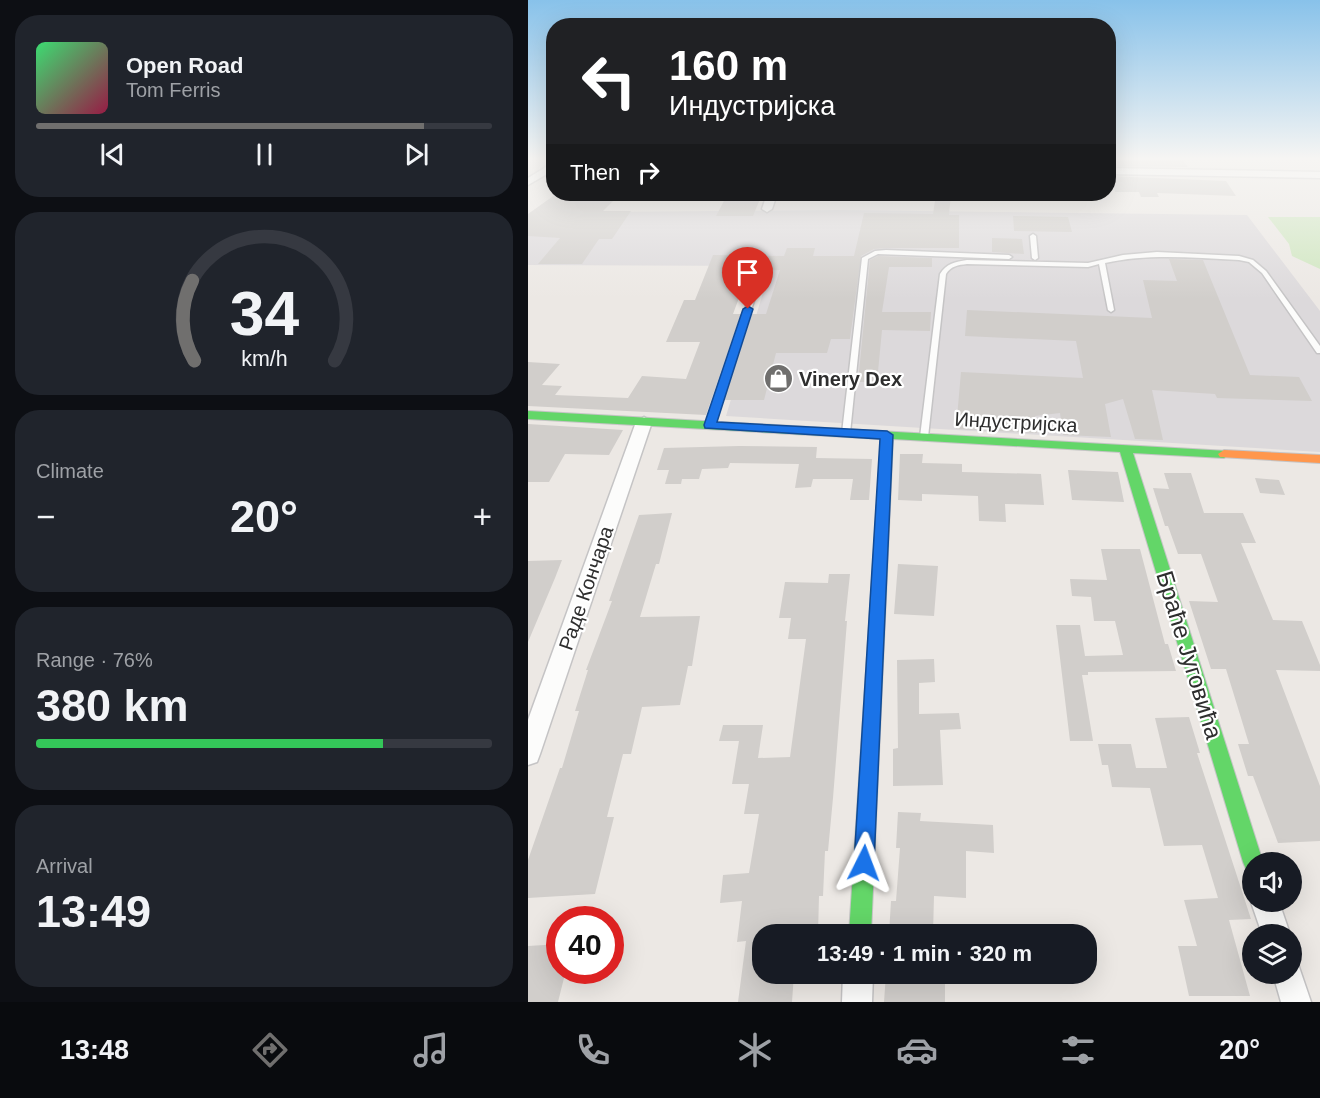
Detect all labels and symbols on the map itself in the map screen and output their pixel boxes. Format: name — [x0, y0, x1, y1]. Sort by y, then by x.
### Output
pin — [722, 247, 773, 309]
shop icon: Vinery Dex — [762, 363, 794, 395]
place label: Vinery Dex — [799, 368, 902, 390]
street label: Индустријска — [954, 408, 1079, 436]
street label: Раде Кончара — [554, 522, 618, 653]
street label: Браће Југовића — [1151, 568, 1228, 743]
position arrow — [832, 831, 896, 895]
speed limit sign: 40 — [546, 906, 624, 984]

